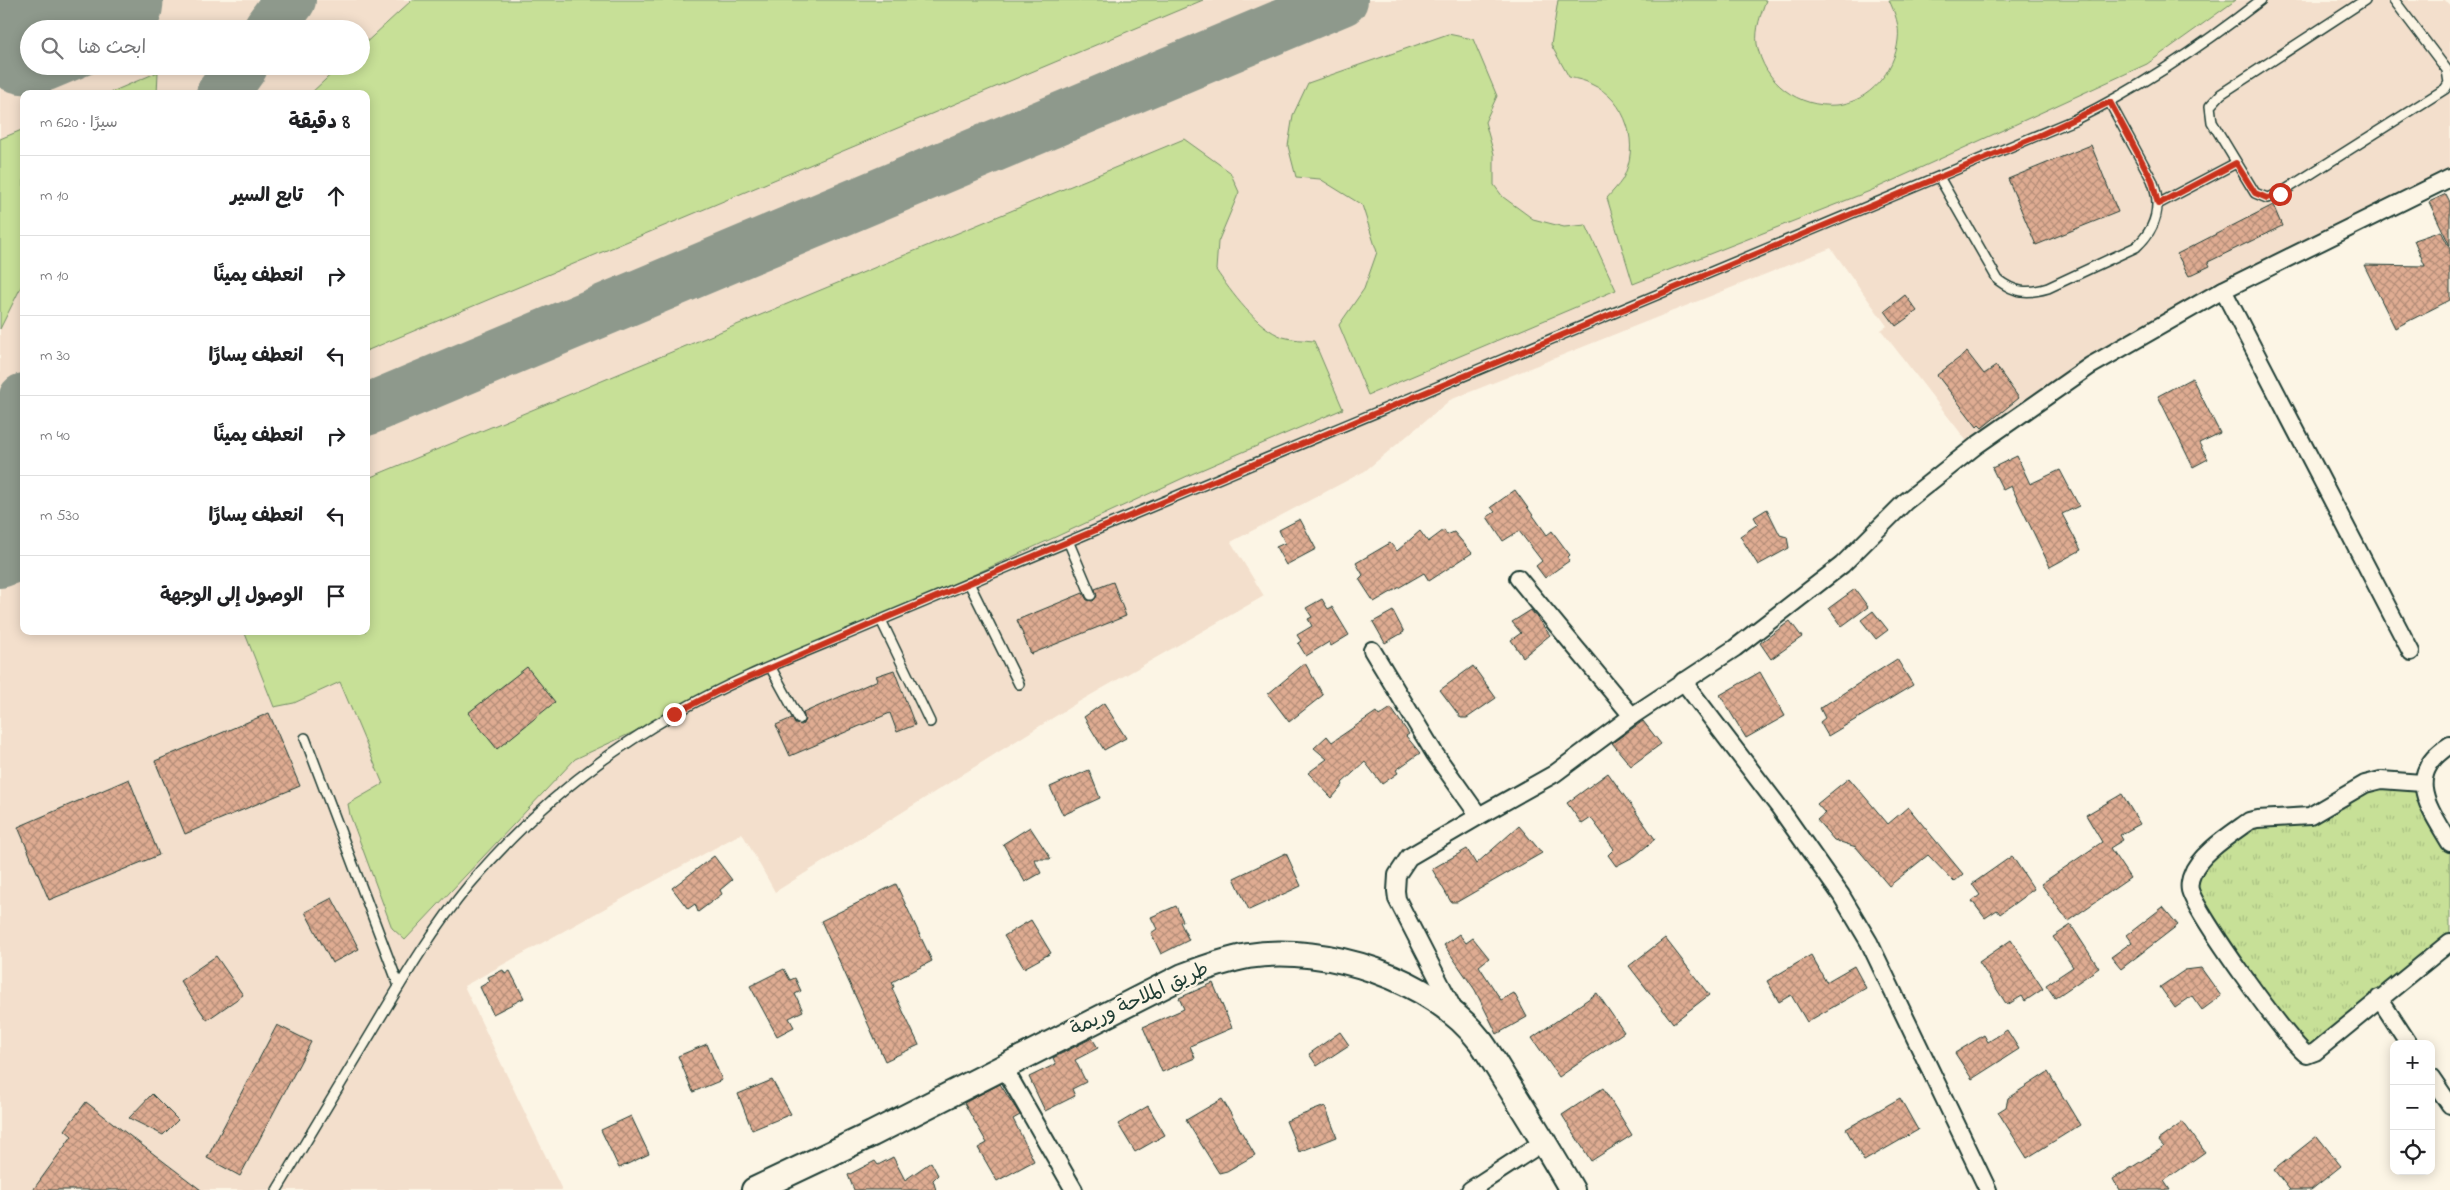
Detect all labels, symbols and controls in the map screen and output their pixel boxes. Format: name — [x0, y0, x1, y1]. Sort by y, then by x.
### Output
search box — [20, 20, 370, 75]
icon: search — [38, 34, 66, 62]
text: ابحث هنا — [78, 35, 146, 62]
text: 8 دقيقة — [288, 108, 350, 138]
text: سيرًا · 620 m — [40, 111, 118, 135]
icon: ahead — [322, 182, 350, 210]
text: تابع السير — [231, 183, 303, 210]
route start — [2269, 183, 2292, 206]
text: 10 m — [40, 184, 68, 208]
icon: right — [322, 262, 350, 290]
text: انعطف يمينًا — [213, 263, 303, 290]
text: 10 m — [40, 264, 68, 288]
icon: left — [322, 342, 350, 370]
text: انعطف يسارًا — [208, 343, 303, 370]
text: 30 m — [40, 344, 70, 368]
icon: right — [322, 422, 350, 450]
text: انعطف يمينًا — [213, 423, 303, 450]
text: 40 m — [40, 424, 70, 448]
icon: left — [322, 502, 350, 530]
text: انعطف يسارًا — [208, 503, 303, 530]
text: 530 m — [40, 504, 79, 528]
icon: arrive — [322, 582, 350, 610]
text: الوصول إلى الوجهة — [160, 583, 303, 610]
route end — [663, 703, 686, 726]
street label: طريق الملاحة وريمة — [1066, 955, 1214, 1045]
map controls — [2390, 1040, 2435, 1175]
button: + — [2390, 1040, 2435, 1085]
button: − — [2390, 1085, 2435, 1130]
button: locate — [2390, 1130, 2435, 1175]

